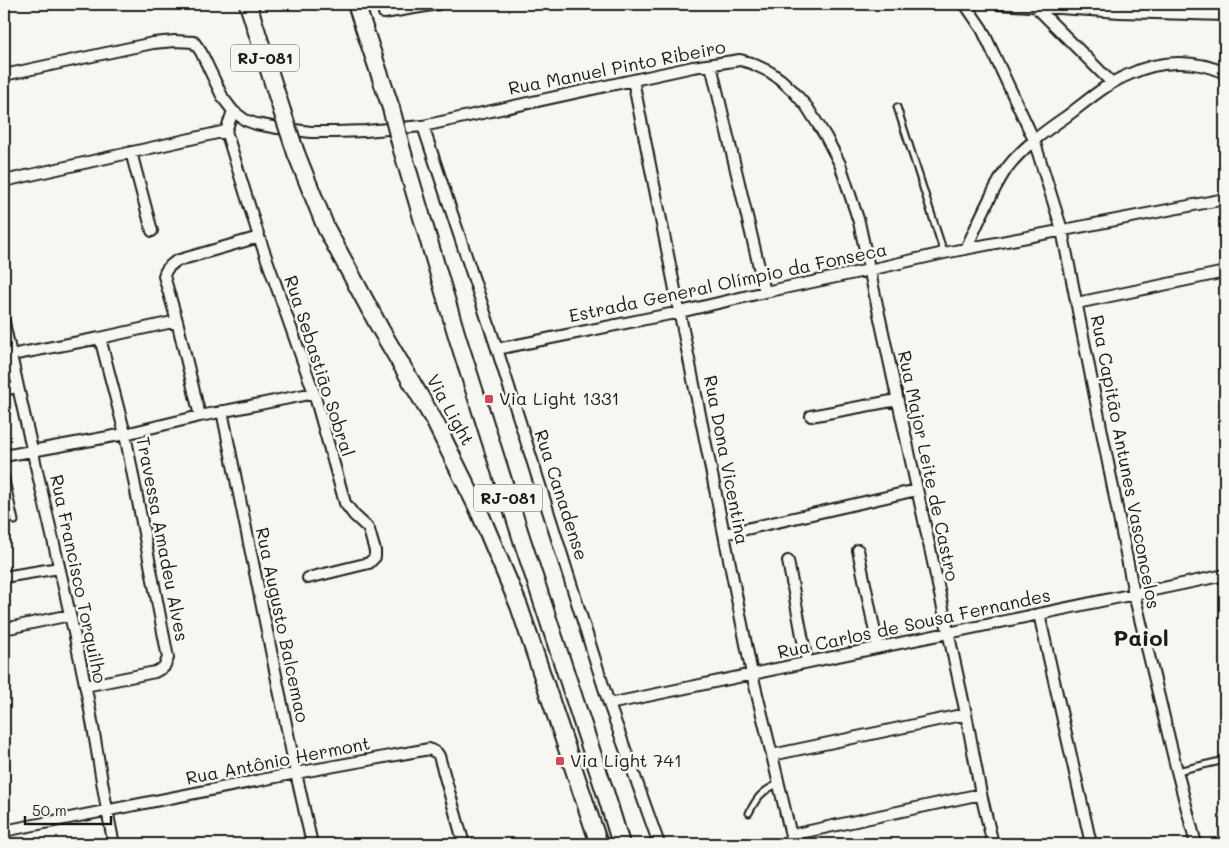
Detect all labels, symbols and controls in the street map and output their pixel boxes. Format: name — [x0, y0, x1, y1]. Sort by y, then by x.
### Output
street label: Rua Manuel Pinto Ribeiro — [506, 34, 728, 100]
road number: RJ-081 — [231, 44, 299, 72]
street label: Estrada General Olímpio da Fonseca — [567, 237, 889, 327]
street label: Rua Sebastião Sobral — [279, 272, 361, 459]
street label: Rua Capitão Antunes Vasconcelos — [1086, 313, 1166, 611]
street label: Rua Major Leite de Castro — [893, 348, 965, 584]
street label: Via Light — [422, 370, 480, 449]
street label: Rua Dona Vicentina — [699, 373, 755, 546]
place label: Via Light 1331 — [499, 386, 620, 410]
marker: Via Light 1331 — [483, 393, 495, 405]
street label: Rua Canadense — [530, 426, 594, 563]
street label: Travessa Amadeu Alves — [131, 434, 195, 643]
street label: Rua Francisco Torquilho — [45, 472, 113, 686]
road number: RJ-081 — [474, 484, 542, 512]
street label: Rua Augusto Balcemao — [251, 525, 315, 725]
street label: Rua Carlos de Sousa Fernandes — [775, 582, 1053, 664]
district label: Paiol — [1113, 623, 1169, 652]
street label: Rua Antônio Hermont — [184, 730, 372, 790]
place label: Via Light 741 — [570, 748, 682, 772]
marker: Via Light 741 — [554, 755, 566, 767]
scale bar — [25, 793, 111, 825]
text: 50 m — [32, 800, 67, 820]

